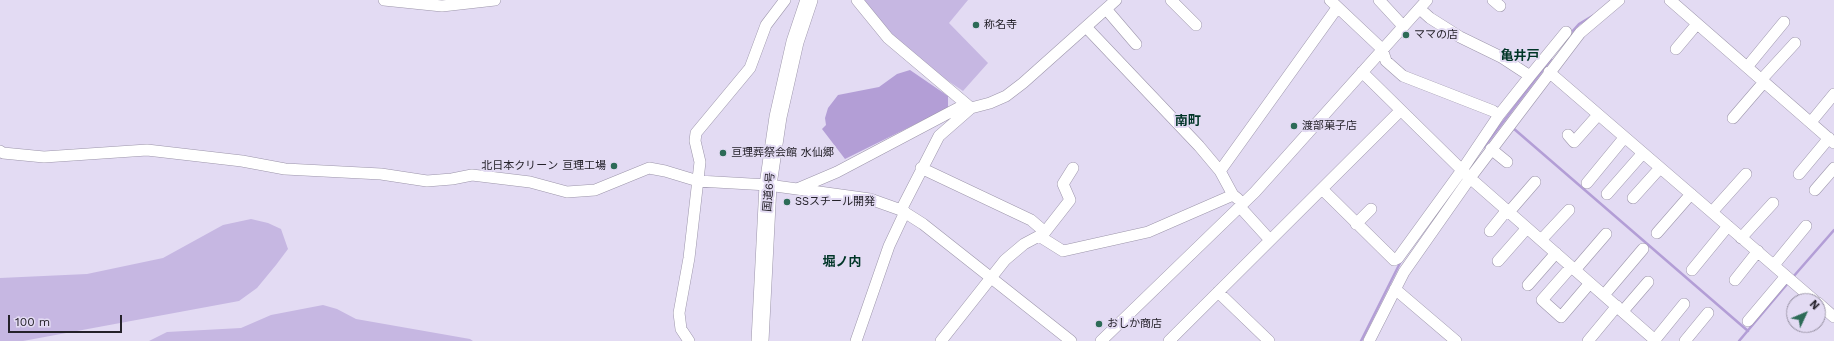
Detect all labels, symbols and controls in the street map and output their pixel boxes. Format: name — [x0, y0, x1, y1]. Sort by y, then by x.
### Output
place label: 称名寺 — [984, 18, 1017, 32]
marker: 称名寺 — [971, 20, 981, 30]
place label: ママの店 — [1414, 28, 1458, 42]
marker: ママの店 — [1401, 30, 1411, 40]
district label: 亀井戸 — [1501, 48, 1539, 64]
district label: 南町 — [1175, 113, 1201, 129]
place label: 渡部菓子店 — [1302, 119, 1357, 133]
marker: 渡部菓子店 — [1289, 121, 1299, 131]
place label: 亘理葬祭会館 水仙郷 — [731, 146, 834, 160]
marker: 亘理葬祭会館 水仙郷 — [718, 148, 728, 158]
place label: 北日本クリーン 亘理工場 — [481, 159, 606, 173]
marker: 北日本クリーン 亘理工場 — [609, 161, 619, 171]
street label: 国道6号 — [761, 172, 777, 212]
place label: SSスチール開発 — [795, 195, 875, 209]
marker: SSスチール開発 — [782, 197, 792, 207]
district label: 堀ノ内 — [823, 254, 861, 270]
north arrow — [1786, 293, 1826, 333]
text: N — [1807, 298, 1822, 312]
scale bar — [10, 307, 124, 333]
text: 100 m — [15, 315, 50, 329]
place label: おしか商店 — [1107, 317, 1162, 331]
marker: おしか商店 — [1094, 319, 1104, 329]

